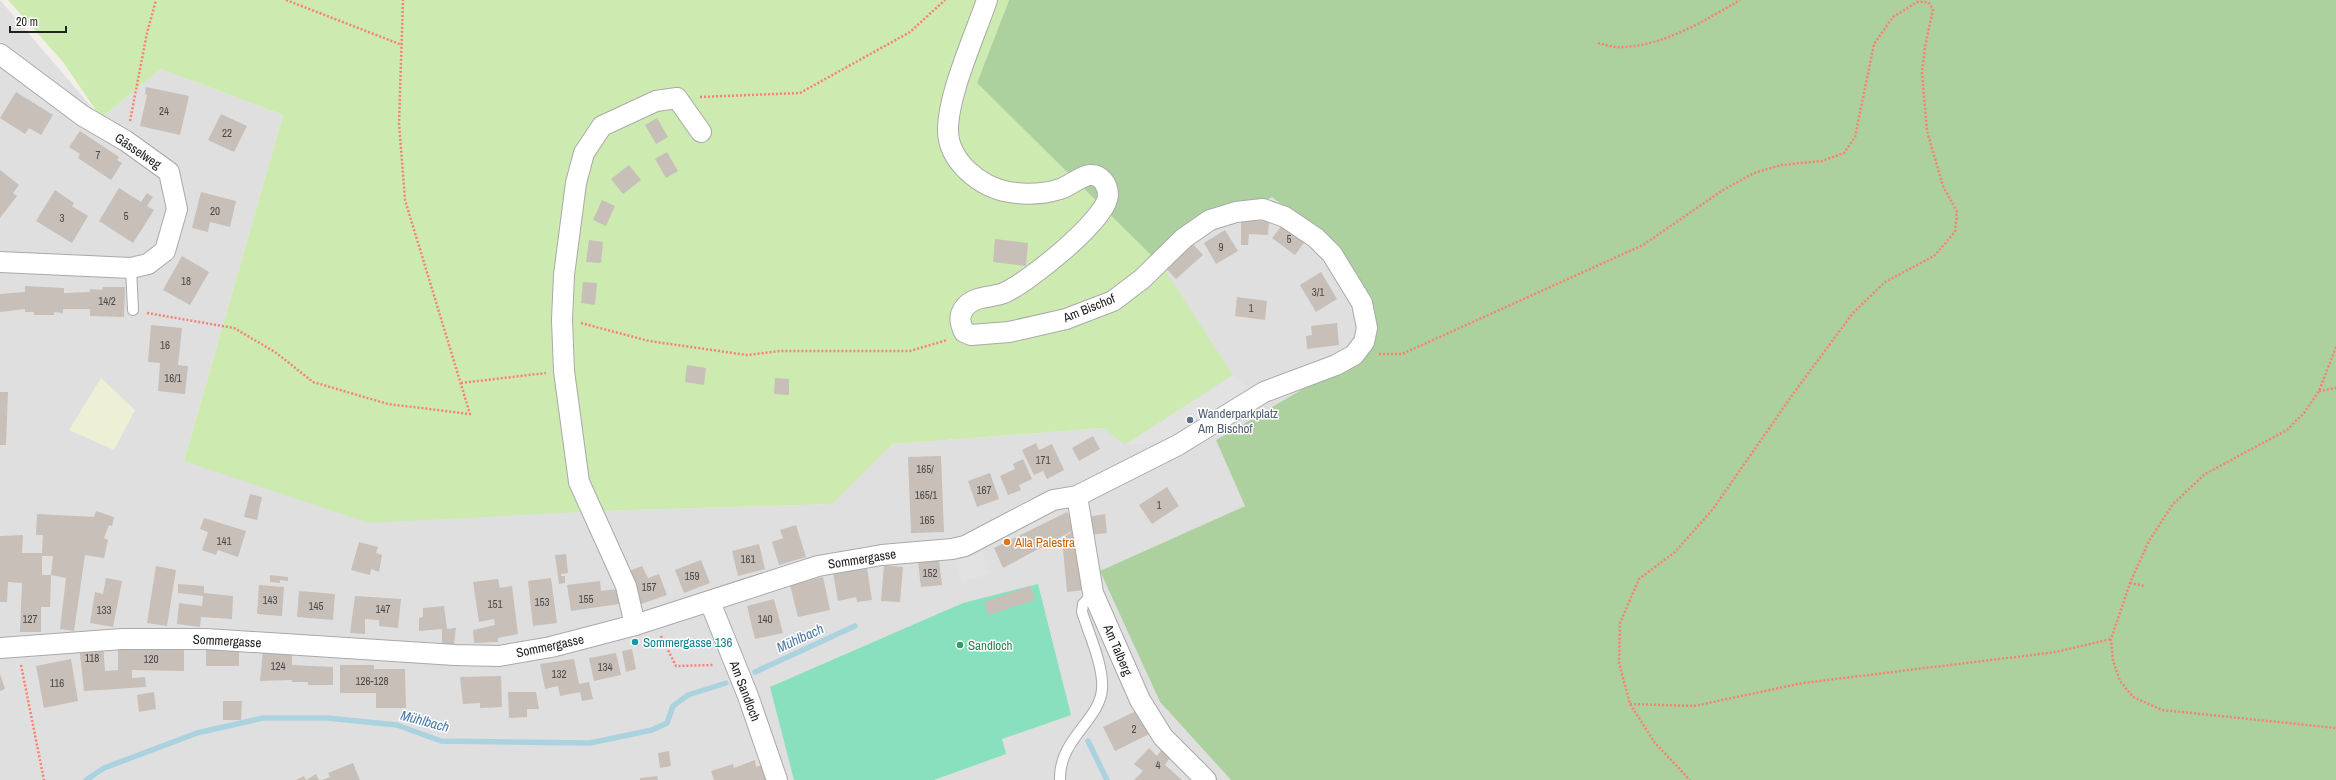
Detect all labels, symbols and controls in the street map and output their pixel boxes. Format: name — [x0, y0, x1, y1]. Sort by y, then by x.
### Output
scale bar — [10, 8, 66, 34]
text: 20 m — [16, 14, 38, 30]
house number: 24 — [159, 104, 169, 118]
house number: 22 — [222, 126, 232, 140]
street label: Gässelweg — [111, 129, 165, 173]
house number: 7 — [95, 148, 101, 162]
house number: 20 — [210, 204, 220, 218]
house number: 5 — [123, 209, 129, 223]
house number: 3 — [59, 211, 65, 225]
house number: 5 — [1286, 232, 1292, 246]
house number: 9 — [1218, 240, 1224, 254]
house number: 18 — [181, 274, 191, 288]
house number: 3/1 — [1312, 285, 1324, 299]
street label: Am Bischof — [1060, 290, 1117, 326]
house number: 14/2 — [98, 294, 116, 308]
house number: 1 — [1248, 301, 1254, 315]
house number: 16 — [160, 338, 170, 352]
house number: 16/1 — [164, 371, 182, 385]
place label: Wanderparkplatz Am Bischof — [1197, 405, 1278, 437]
marker: Wanderparkplatz Am Bischof — [1185, 415, 1195, 425]
house number: 171 — [1035, 453, 1051, 467]
house number: 165/ — [916, 462, 934, 476]
house number: 167 — [976, 483, 992, 497]
house number: 165/1 — [915, 488, 937, 502]
house number: 1 — [1156, 498, 1162, 512]
house number: 165 — [919, 513, 935, 527]
house number: 141 — [216, 534, 232, 548]
place label: Alla Palestra — [1014, 534, 1075, 551]
marker: Alla Palestra — [1002, 537, 1012, 547]
street label: Sommergasse — [827, 545, 897, 573]
house number: 161 — [740, 552, 756, 566]
house number: 152 — [922, 566, 938, 580]
house number: 159 — [684, 569, 700, 583]
house number: 157 — [641, 580, 657, 594]
house number: 155 — [578, 592, 594, 606]
house number: 143 — [262, 593, 278, 607]
house number: 153 — [534, 595, 550, 609]
house number: 151 — [487, 597, 503, 611]
house number: 145 — [308, 599, 324, 613]
house number: 147 — [375, 602, 391, 616]
house number: 133 — [96, 603, 112, 617]
house number: 127 — [22, 612, 38, 626]
house number: 140 — [757, 612, 773, 626]
water label: Mühlbach — [774, 619, 826, 657]
street label: Am Talberg — [1099, 621, 1136, 678]
street label: Sommergasse — [192, 631, 262, 651]
street label: Sommergasse — [515, 631, 585, 661]
place label: Sommergasse 136 — [643, 634, 733, 651]
marker: Sommergasse 136 — [630, 637, 640, 647]
place label: Sandloch — [968, 637, 1013, 654]
marker: Sandloch — [955, 640, 965, 650]
house number: 118 — [85, 651, 99, 665]
house number: 120 — [143, 652, 159, 666]
street label: Am Sandloch — [725, 657, 764, 724]
house number: 124 — [270, 659, 286, 673]
house number: 134 — [597, 660, 613, 674]
house number: 132 — [551, 667, 567, 681]
house number: 126-128 — [355, 674, 389, 688]
house number: 116 — [50, 676, 64, 690]
water label: Mühlbach — [399, 706, 451, 736]
house number: 2 — [1131, 722, 1137, 736]
house number: 4 — [1155, 758, 1161, 772]

